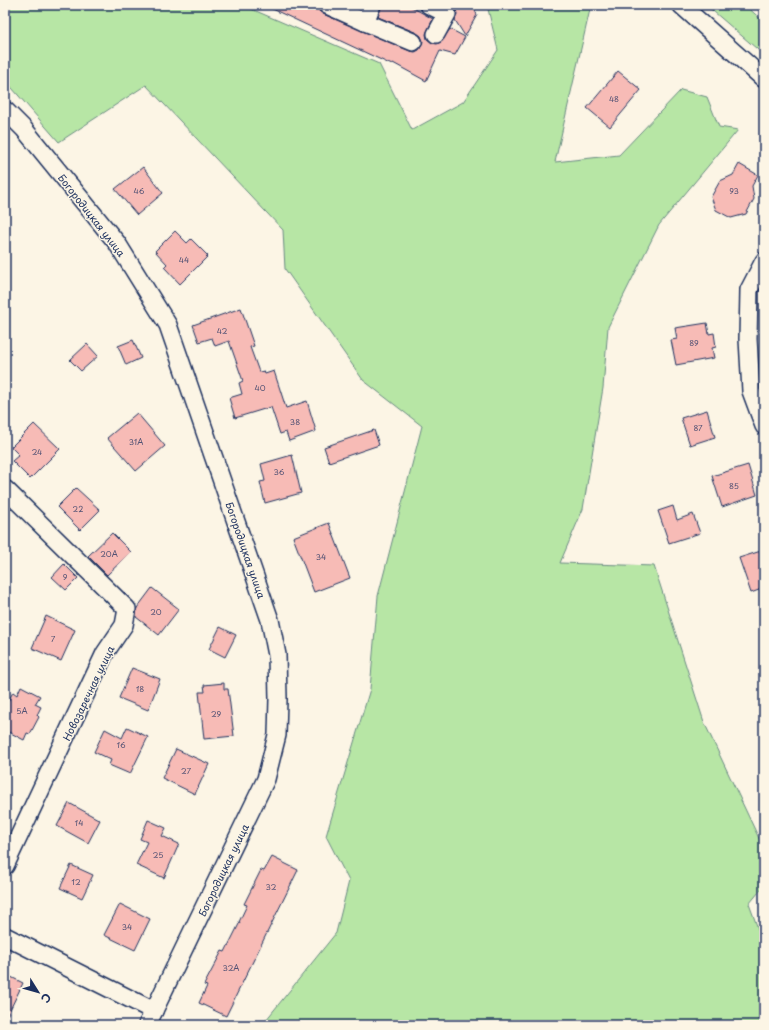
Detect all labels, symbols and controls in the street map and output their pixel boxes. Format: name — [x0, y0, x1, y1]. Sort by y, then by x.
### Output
house number: 48 — [609, 93, 619, 105]
street label: Богородицкая улица — [55, 170, 130, 260]
house number: 46 — [134, 185, 145, 197]
house number: 93 — [729, 185, 739, 197]
house number: 44 — [179, 254, 189, 266]
house number: 42 — [217, 325, 228, 337]
house number: 89 — [689, 337, 699, 349]
house number: 40 — [254, 382, 266, 394]
house number: 38 — [290, 416, 300, 428]
house number: 87 — [693, 422, 703, 434]
house number: 31А — [129, 436, 143, 448]
house number: 24 — [32, 446, 42, 458]
house number: 36 — [274, 466, 285, 478]
house number: 85 — [729, 480, 739, 492]
street label: Богородицкая улица — [222, 500, 270, 601]
house number: 22 — [73, 503, 83, 515]
house number: 20А — [100, 548, 118, 560]
house number: 34 — [316, 551, 326, 563]
house number: 9 — [63, 571, 68, 583]
house number: 20 — [150, 606, 162, 618]
house number: 7 — [51, 633, 56, 645]
street label: Новозаречная улица — [58, 642, 118, 743]
house number: 18 — [136, 683, 144, 695]
house number: 5А — [16, 705, 28, 717]
house number: 29 — [211, 708, 221, 720]
house number: 16 — [116, 739, 126, 751]
house number: 27 — [181, 765, 191, 777]
house number: 14 — [75, 817, 83, 829]
street label: Богородицкая улица — [194, 820, 252, 919]
house number: 25 — [153, 849, 163, 861]
house number: 12 — [71, 876, 81, 888]
house number: 32 — [266, 881, 277, 893]
house number: 34 — [122, 921, 132, 933]
house number: 32А — [223, 962, 239, 974]
north arrow — [18, 972, 58, 1012]
text: С — [37, 990, 56, 1007]

